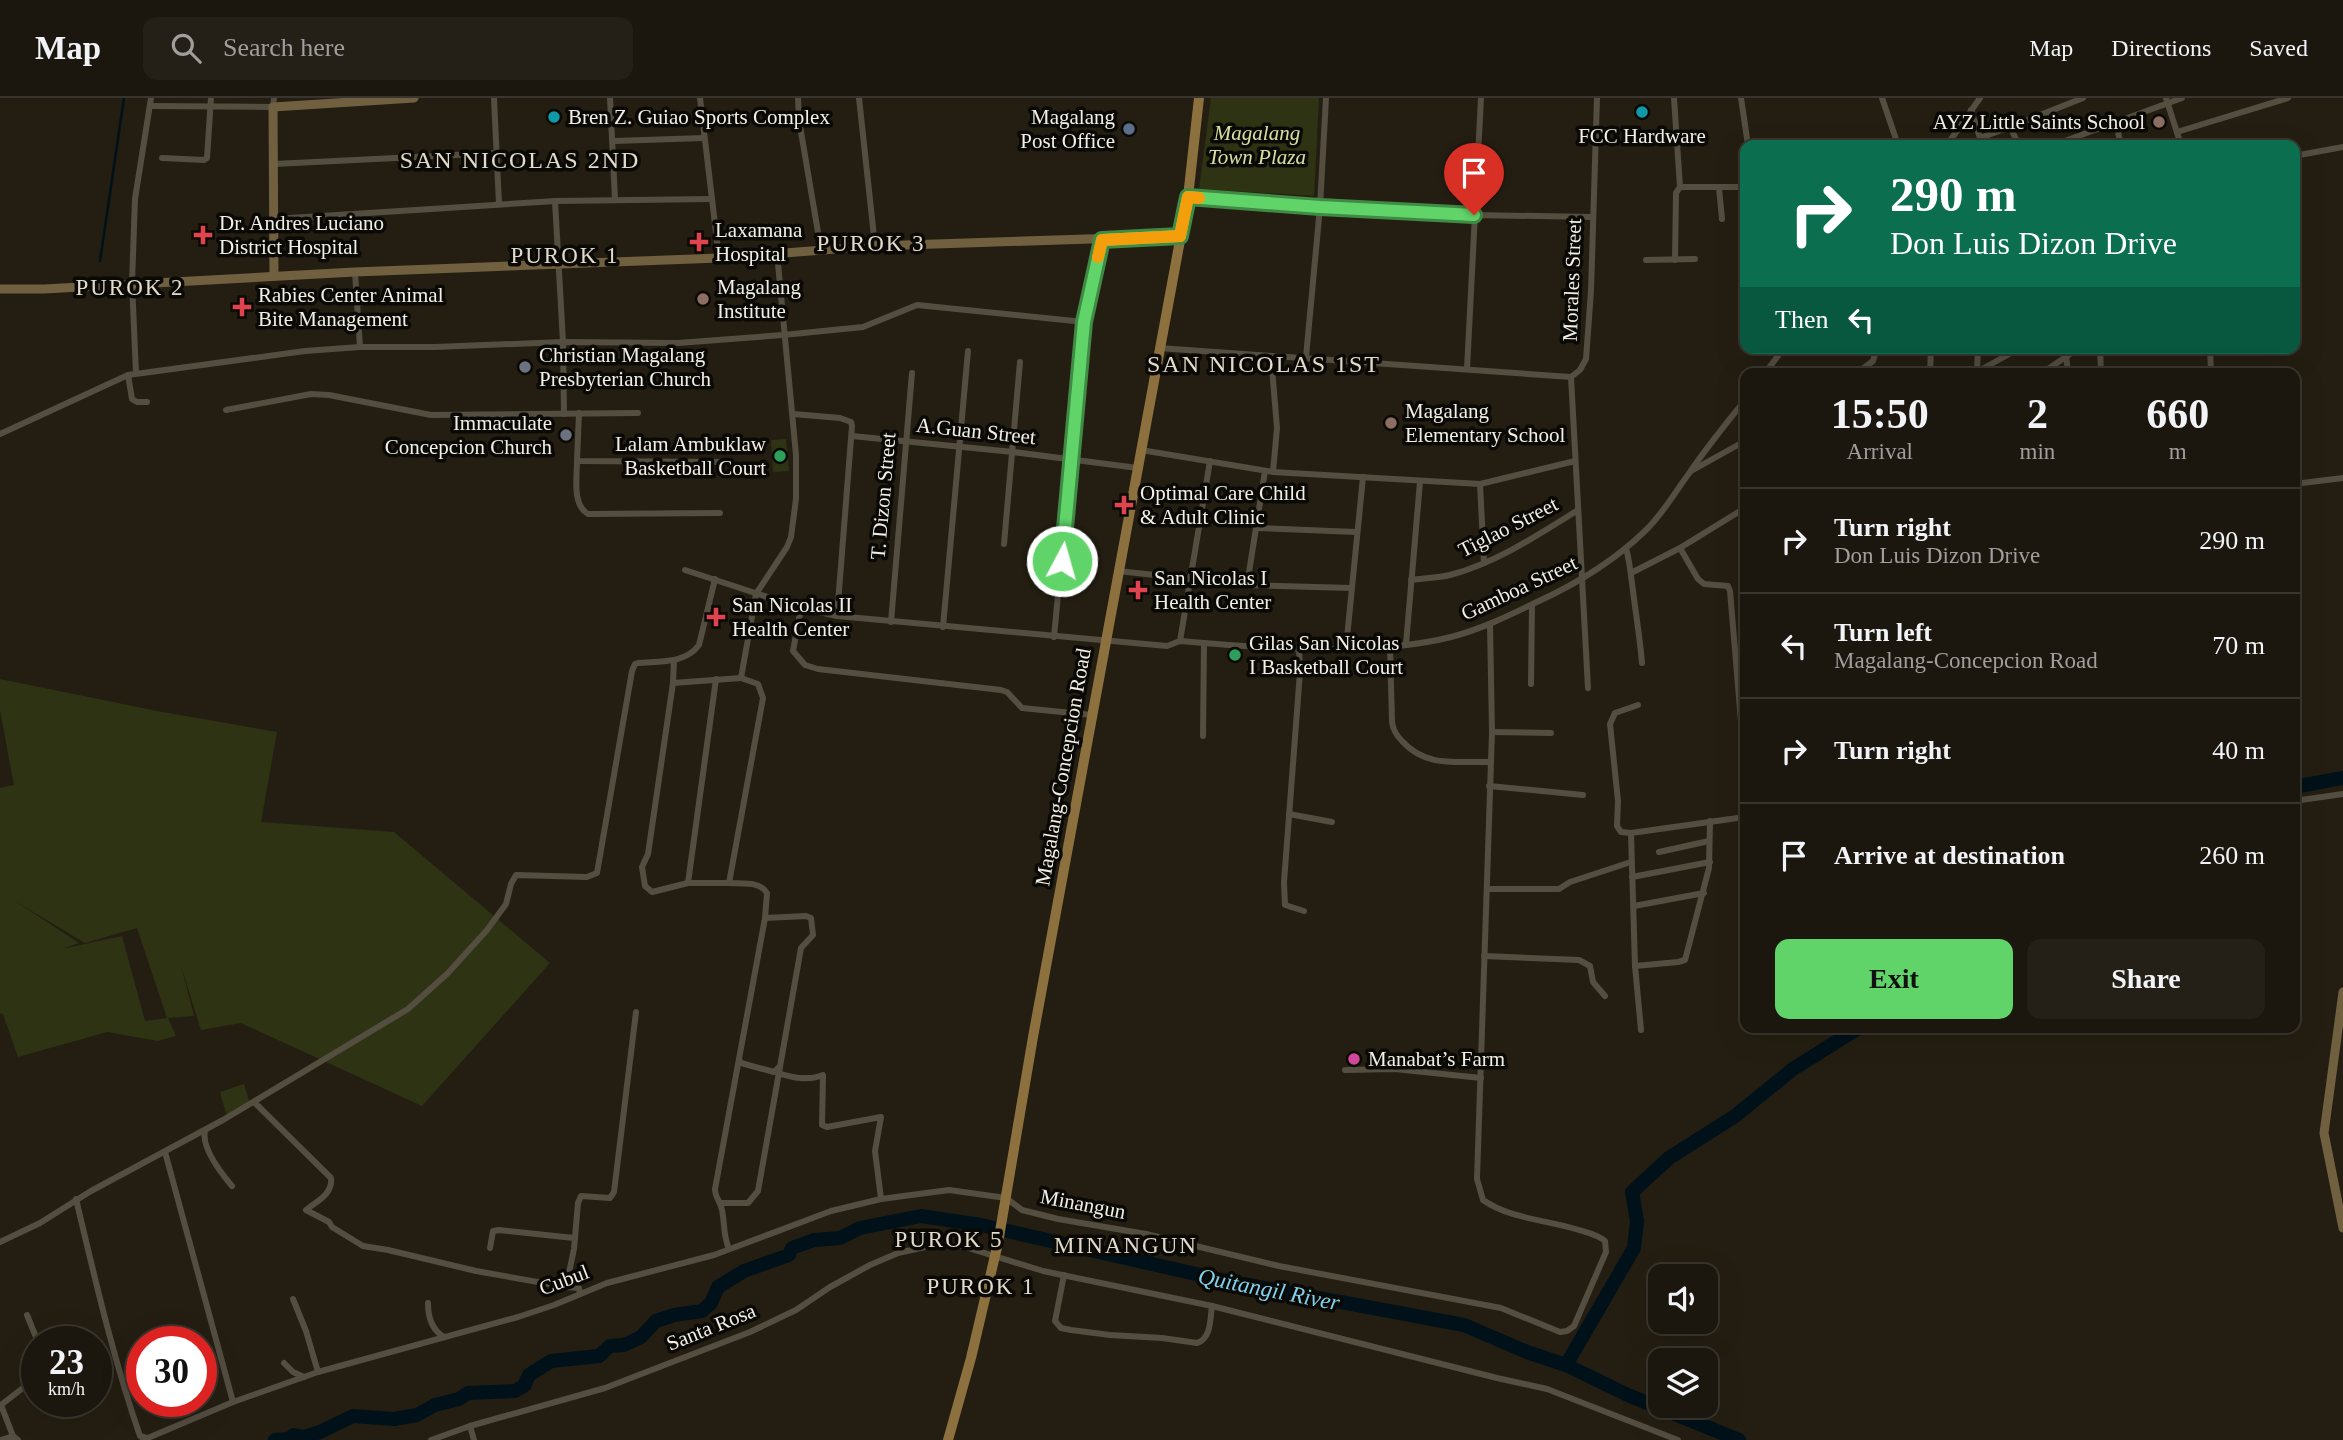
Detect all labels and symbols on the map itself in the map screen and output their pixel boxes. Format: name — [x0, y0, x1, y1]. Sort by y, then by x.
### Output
marker: FCC Hardware — [1634, 104, 1650, 120]
place label: Bren Z. Guiao Sports Complex — [568, 105, 830, 129]
place label: Magalang Post Office — [1020, 105, 1115, 153]
marker: Bren Z. Guiao Sports Complex — [546, 109, 562, 125]
place label: AYZ Little Saints School — [1933, 110, 2145, 134]
marker: AYZ Little Saints School — [2151, 114, 2167, 130]
marker: Magalang Post Office — [1121, 121, 1137, 137]
park label: Magalang Town Plaza — [1208, 121, 1306, 169]
place label: FCC Hardware — [1578, 124, 1706, 148]
pin — [1444, 143, 1504, 215]
district label: SAN NICOLAS 2ND — [400, 147, 640, 173]
place label: Dr. Andres Luciano District Hospital — [219, 211, 384, 259]
place label: Laxamana Hospital — [715, 218, 803, 266]
street label: Morales Street — [1558, 218, 1586, 342]
marker: Dr. Andres Luciano District Hospital — [193, 225, 213, 245]
district label: PUROK 3 — [816, 231, 926, 256]
marker: Laxamana Hospital — [689, 232, 709, 252]
district label: PUROK 1 — [510, 243, 620, 268]
district label: PUROK 2 — [75, 275, 185, 300]
place label: Magalang Institute — [717, 275, 801, 323]
place label: Rabies Center Animal Bite Management — [258, 283, 444, 331]
marker: Magalang Institute — [695, 291, 711, 307]
marker: Rabies Center Animal Bite Management — [232, 297, 252, 317]
place label: Christian Magalang Presbyterian Church — [539, 343, 712, 391]
district label: SAN NICOLAS 1ST — [1147, 351, 1381, 377]
marker: Christian Magalang Presbyterian Church — [517, 359, 533, 375]
place label: Magalang Elementary School — [1405, 399, 1566, 447]
place label: Immaculate Concepcion Church — [385, 411, 552, 459]
street label: A.Guan Street — [915, 413, 1037, 449]
marker: Magalang Elementary School — [1383, 415, 1399, 431]
marker: Immaculate Concepcion Church — [558, 427, 574, 443]
street label: T. Dizon Street — [865, 431, 901, 560]
place label: Lalam Ambuklaw Basketball Court — [615, 432, 767, 480]
marker: Lalam Ambuklaw Basketball Court — [772, 448, 788, 464]
place label: Optimal Care Child & Adult Clinic — [1140, 481, 1306, 529]
street label: Tiglao Street — [1454, 492, 1562, 562]
marker: Optimal Care Child & Adult Clinic — [1114, 495, 1134, 515]
position arrow — [1025, 524, 1099, 598]
street label: Gamboa Street — [1457, 551, 1581, 625]
place label: San Nicolas I Health Center — [1154, 566, 1271, 614]
marker: San Nicolas I Health Center — [1128, 580, 1148, 600]
place label: San Nicolas II Health Center — [732, 593, 852, 641]
marker: San Nicolas II Health Center — [706, 607, 726, 627]
place label: Gilas San Nicolas I Basketball Court — [1249, 631, 1403, 679]
street label: Magalang-Concepcion Road — [1030, 646, 1096, 888]
marker: Gilas San Nicolas I Basketball Court — [1227, 647, 1243, 663]
place label: Manabat’s Farm — [1368, 1047, 1505, 1071]
marker: Manabat’s Farm — [1346, 1051, 1362, 1067]
street label: Minangun — [1038, 1184, 1128, 1224]
district label: PUROK 5 — [894, 1227, 1004, 1252]
district label: MINANGUN — [1054, 1233, 1198, 1258]
street label: Cubul — [536, 1260, 592, 1300]
water label: Quitangil River — [1196, 1264, 1343, 1316]
district label: PUROK 1 — [926, 1274, 1036, 1299]
street label: Santa Rosa — [663, 1298, 760, 1356]
speed limit sign: 30 — [126, 1326, 217, 1417]

